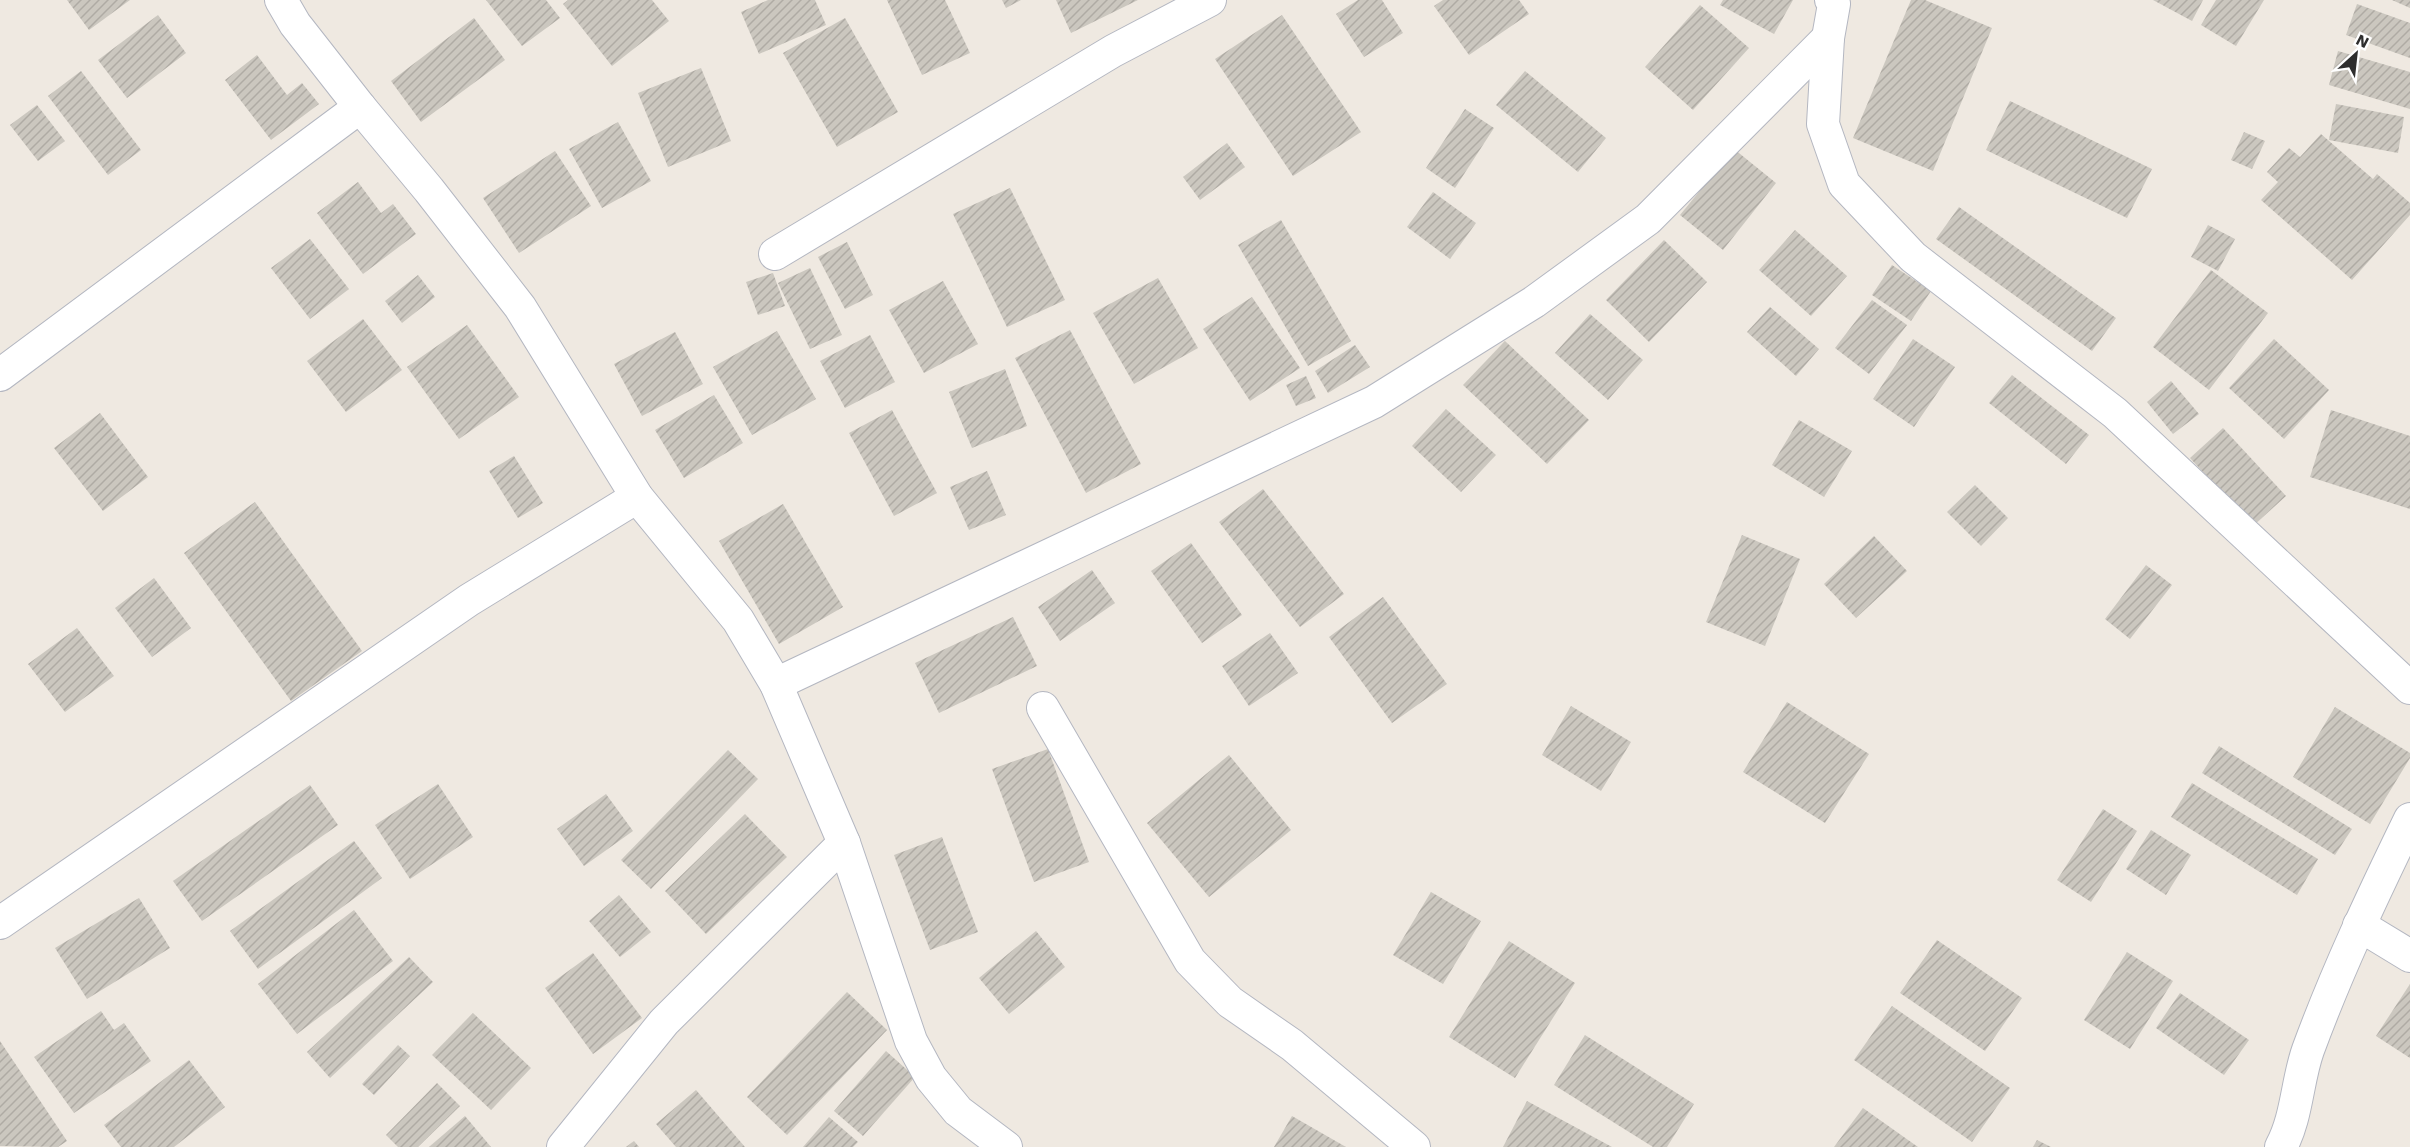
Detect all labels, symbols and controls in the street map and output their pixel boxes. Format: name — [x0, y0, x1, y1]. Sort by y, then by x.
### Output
north arrow — [2326, 24, 2386, 84]
text: N — [2353, 30, 2372, 52]

